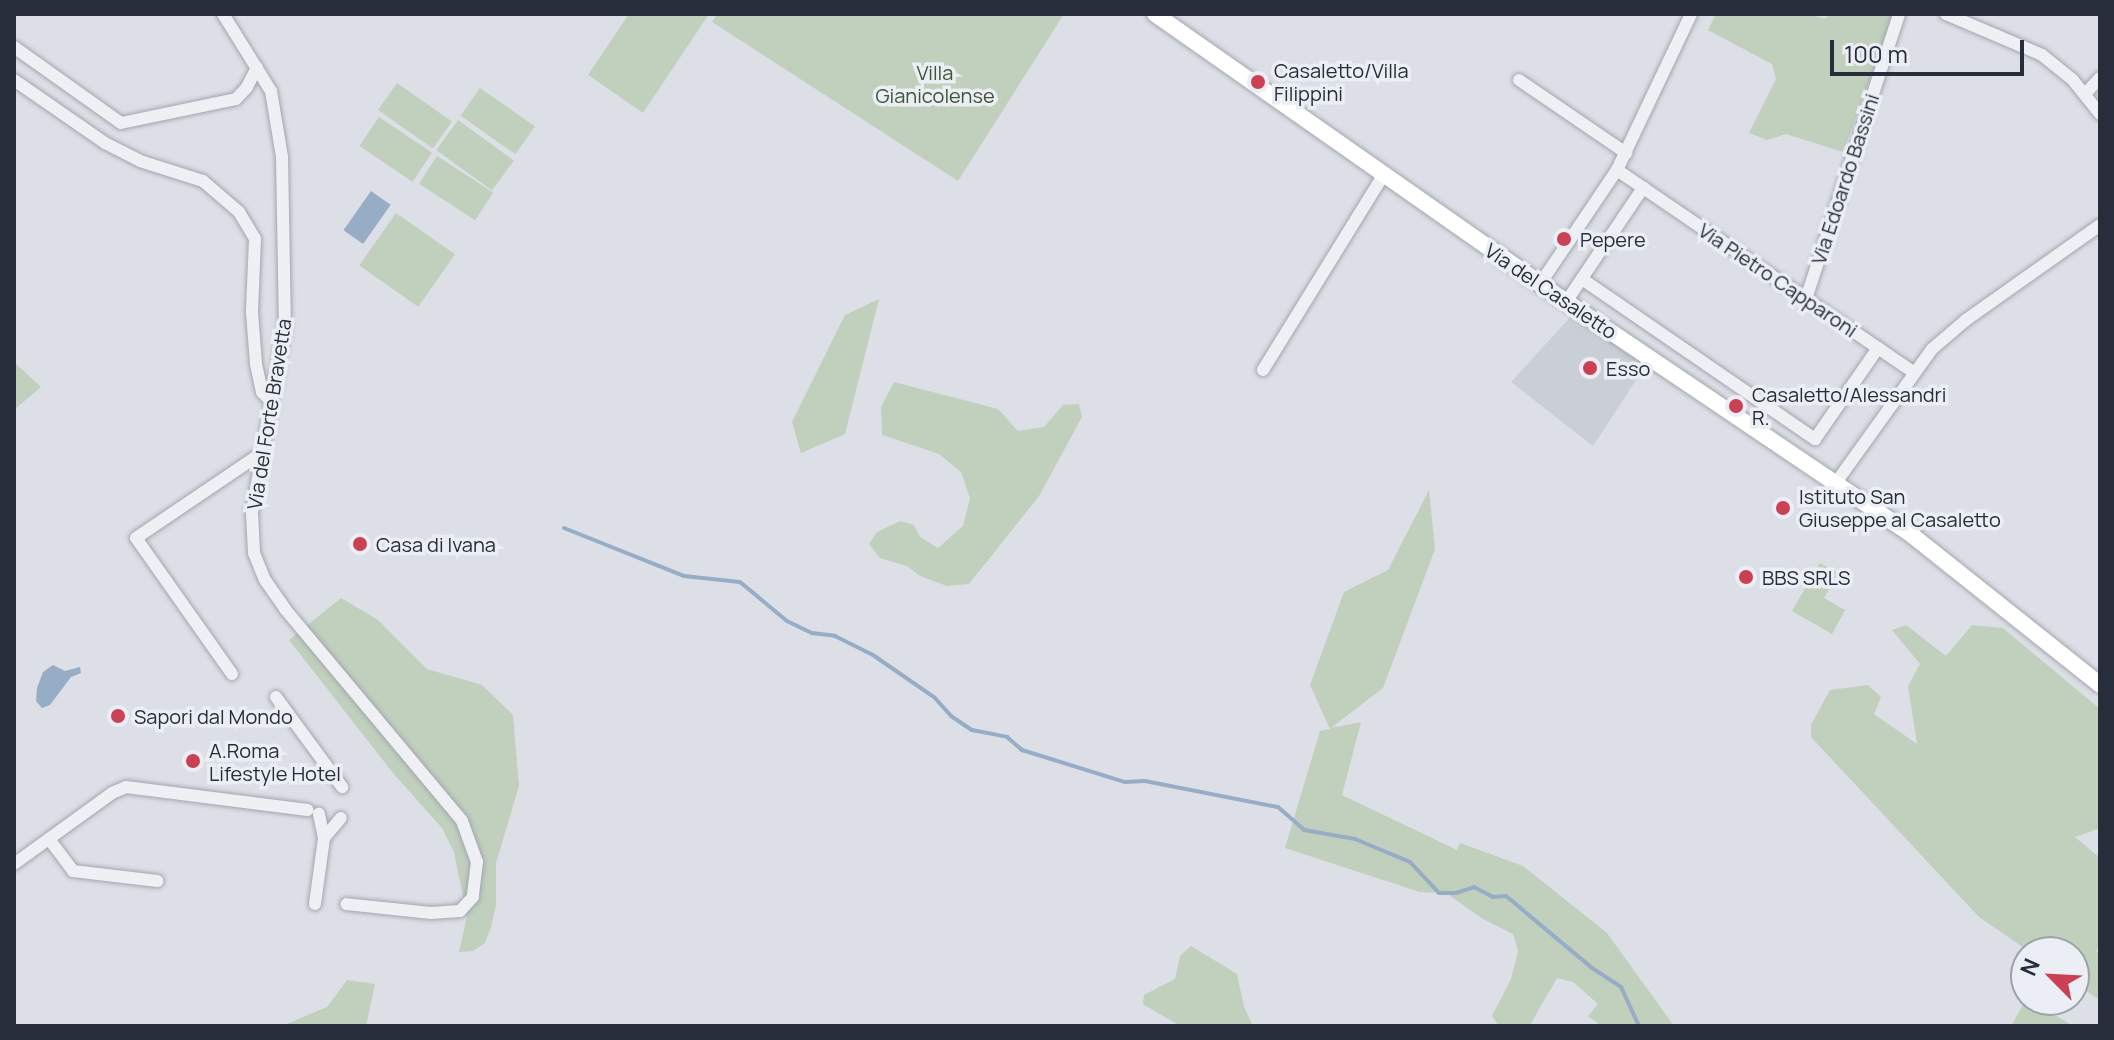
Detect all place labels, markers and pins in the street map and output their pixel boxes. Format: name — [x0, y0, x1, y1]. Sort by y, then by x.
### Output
place label: Casaletto/Villa Filippini — [1274, 58, 1409, 105]
marker: Casaletto/Villa Filippini — [1249, 73, 1267, 91]
place label: Pepere — [1580, 227, 1646, 251]
marker: Pepere — [1555, 230, 1573, 248]
place label: Esso — [1606, 356, 1650, 380]
marker: Esso — [1581, 359, 1599, 377]
place label: Casaletto/Alessandri R. — [1752, 382, 1946, 429]
marker: Casaletto/Alessandri R. — [1727, 397, 1745, 415]
place label: Istituto San Giuseppe al Casaletto — [1799, 484, 2001, 531]
marker: Istituto San Giuseppe al Casaletto — [1774, 499, 1792, 517]
place label: Casa di Ivana — [376, 532, 496, 556]
marker: Casa di Ivana — [351, 535, 369, 553]
place label: BBS SRLS — [1762, 565, 1850, 589]
marker: BBS SRLS — [1737, 568, 1755, 586]
place label: Sapori dal Mondo — [134, 704, 293, 728]
marker: Sapori dal Mondo — [109, 707, 127, 725]
place label: A.Roma Lifestyle Hotel — [209, 738, 341, 785]
marker: A.Roma Lifestyle Hotel — [184, 752, 202, 770]

